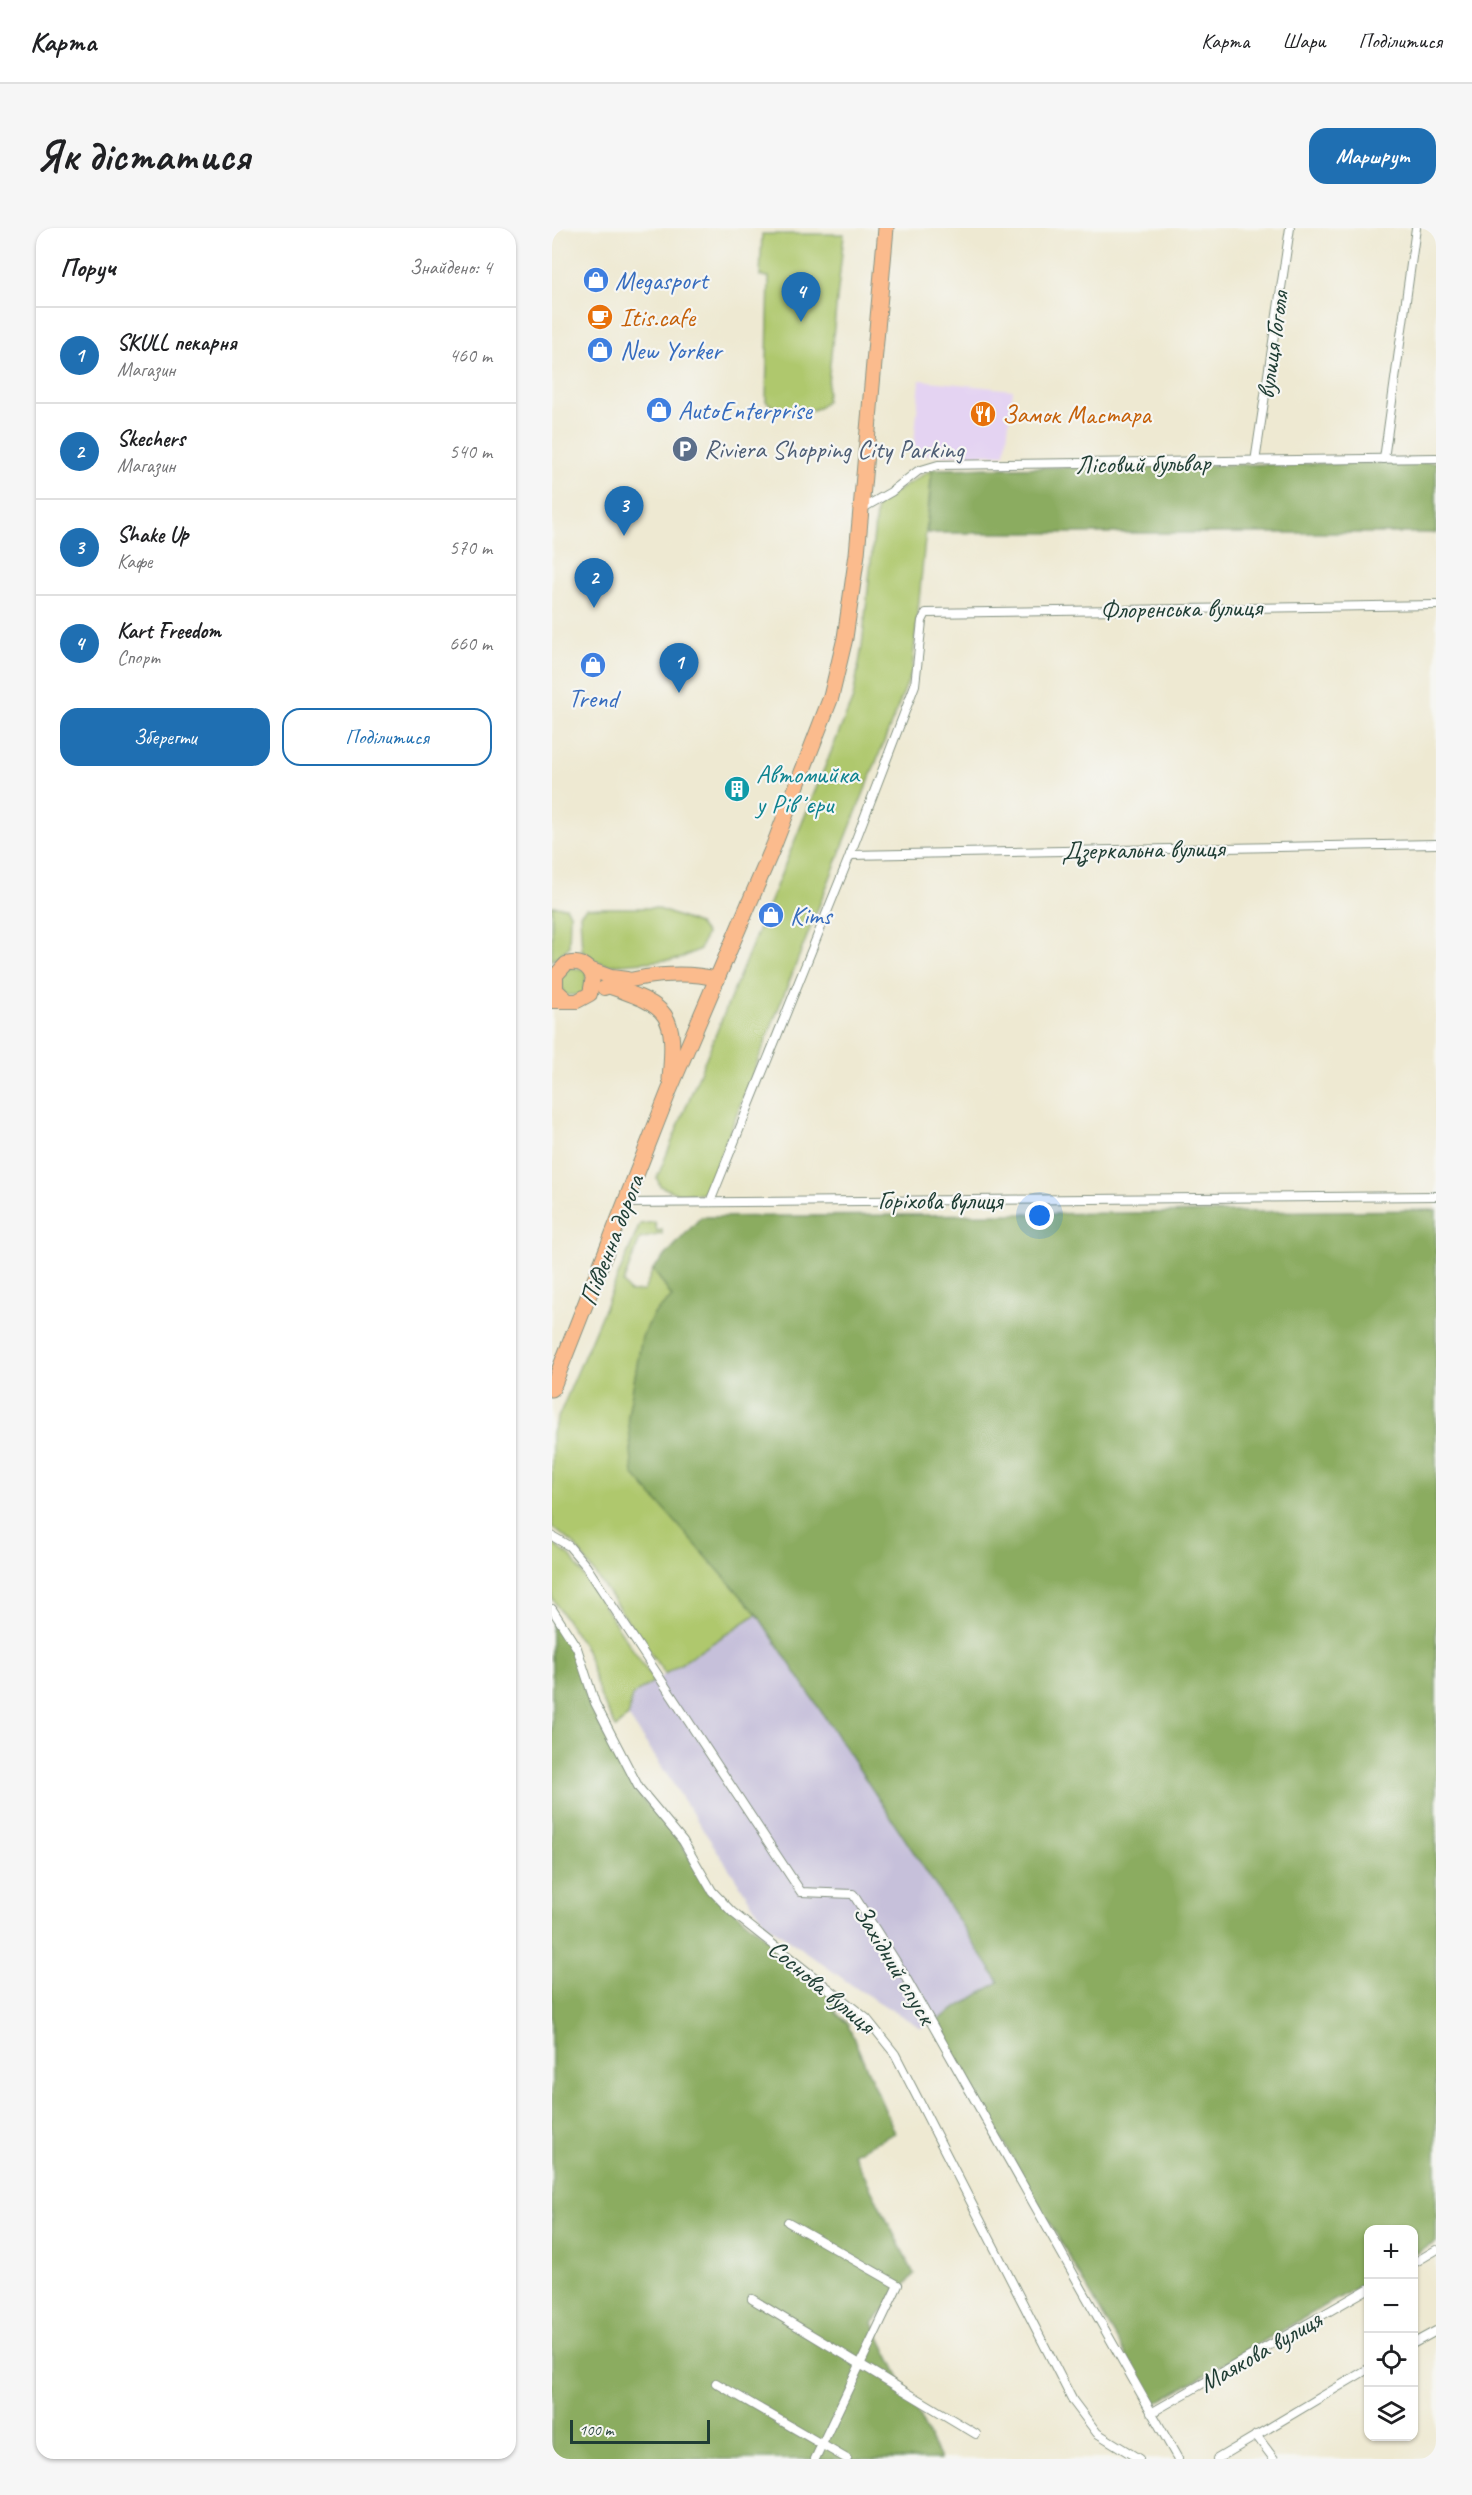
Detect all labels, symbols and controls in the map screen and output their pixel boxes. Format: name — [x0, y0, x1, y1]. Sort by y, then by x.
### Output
text: Карта — [30, 24, 97, 59]
text: Карта — [1201, 28, 1249, 54]
text: Шари — [1282, 28, 1326, 54]
text: Поділитися — [1359, 28, 1442, 54]
button: Маршрут — [1309, 128, 1436, 184]
text: Як дістатися — [36, 130, 250, 183]
text: Поруч — [60, 251, 116, 284]
text: Знайдено: 4 — [410, 255, 492, 280]
place label: Megasport — [615, 264, 710, 297]
shop icon: Megasport — [581, 265, 611, 295]
pin: 4 — [782, 272, 820, 322]
street label: вулиця Гоголя — [1249, 287, 1297, 401]
place label: Itis.cafe — [620, 301, 696, 334]
cafe icon: Itis.cafe — [585, 302, 615, 332]
text: SKULL пекарня — [117, 329, 237, 357]
place label: New Yorker — [620, 334, 724, 367]
shop icon: New Yorker — [585, 335, 615, 365]
text: 1 — [75, 343, 84, 368]
text: 460 m — [449, 343, 492, 368]
text: Магазин — [117, 357, 175, 382]
place label: AutoEnterprise — [678, 394, 813, 427]
shop icon: AutoEnterprise — [644, 395, 674, 425]
place label: Замок Мастара — [1002, 398, 1152, 431]
restaurant icon: Замок Мастара — [968, 399, 998, 429]
text: Skechers — [117, 425, 185, 453]
place label: Riviera Shopping City Parking — [704, 433, 966, 466]
parking icon: Riviera Shopping City Parking — [670, 434, 700, 464]
text: 2 — [75, 439, 84, 464]
text: 540 m — [449, 439, 492, 464]
street label: Лісовий бульвар — [1075, 446, 1213, 481]
text: Магазин — [117, 453, 175, 478]
pin: 3 — [604, 486, 644, 536]
text: Shake Up — [117, 521, 188, 549]
text: 3 — [75, 535, 84, 560]
text: 570 m — [449, 535, 492, 560]
text: Кафе — [117, 549, 152, 574]
pin: 2 — [574, 558, 614, 608]
street label: Флоренська вулиця — [1100, 591, 1264, 626]
text: Kart Freedom — [117, 617, 221, 645]
text: 4 — [75, 631, 84, 656]
text: 660 m — [449, 631, 492, 656]
pin: 1 — [660, 644, 698, 693]
text: Спорт — [117, 645, 160, 670]
shop icon: Trend — [578, 650, 608, 680]
place label: Trend — [568, 682, 622, 715]
button: Зберегти — [60, 708, 270, 766]
button: Поділитися — [282, 708, 492, 766]
place label: Автомийка у Рівʼєри — [754, 758, 861, 821]
building icon: Автомийка у Рівʼєри — [722, 774, 752, 804]
street label: Дзеркальна вулиця — [1061, 832, 1227, 868]
place label: Kims — [790, 899, 834, 932]
shop icon: Kims — [756, 900, 786, 930]
street label: Південна дорога — [571, 1169, 652, 1310]
street label: Горіхова вулиця — [878, 1184, 1004, 1217]
your location — [1025, 1201, 1054, 1230]
street label: Західний спуск — [846, 1898, 944, 2032]
street label: Соснова вулиця — [761, 1932, 884, 2042]
map controls — [1364, 2225, 1418, 2441]
button: + — [1364, 2225, 1418, 2279]
button: − — [1364, 2279, 1418, 2333]
street label: Маякова вулиця — [1193, 2302, 1329, 2400]
button: locate — [1364, 2333, 1418, 2387]
button: layers — [1364, 2387, 1418, 2441]
scale bar — [570, 2417, 710, 2444]
text: 100 m — [579, 2420, 613, 2440]

